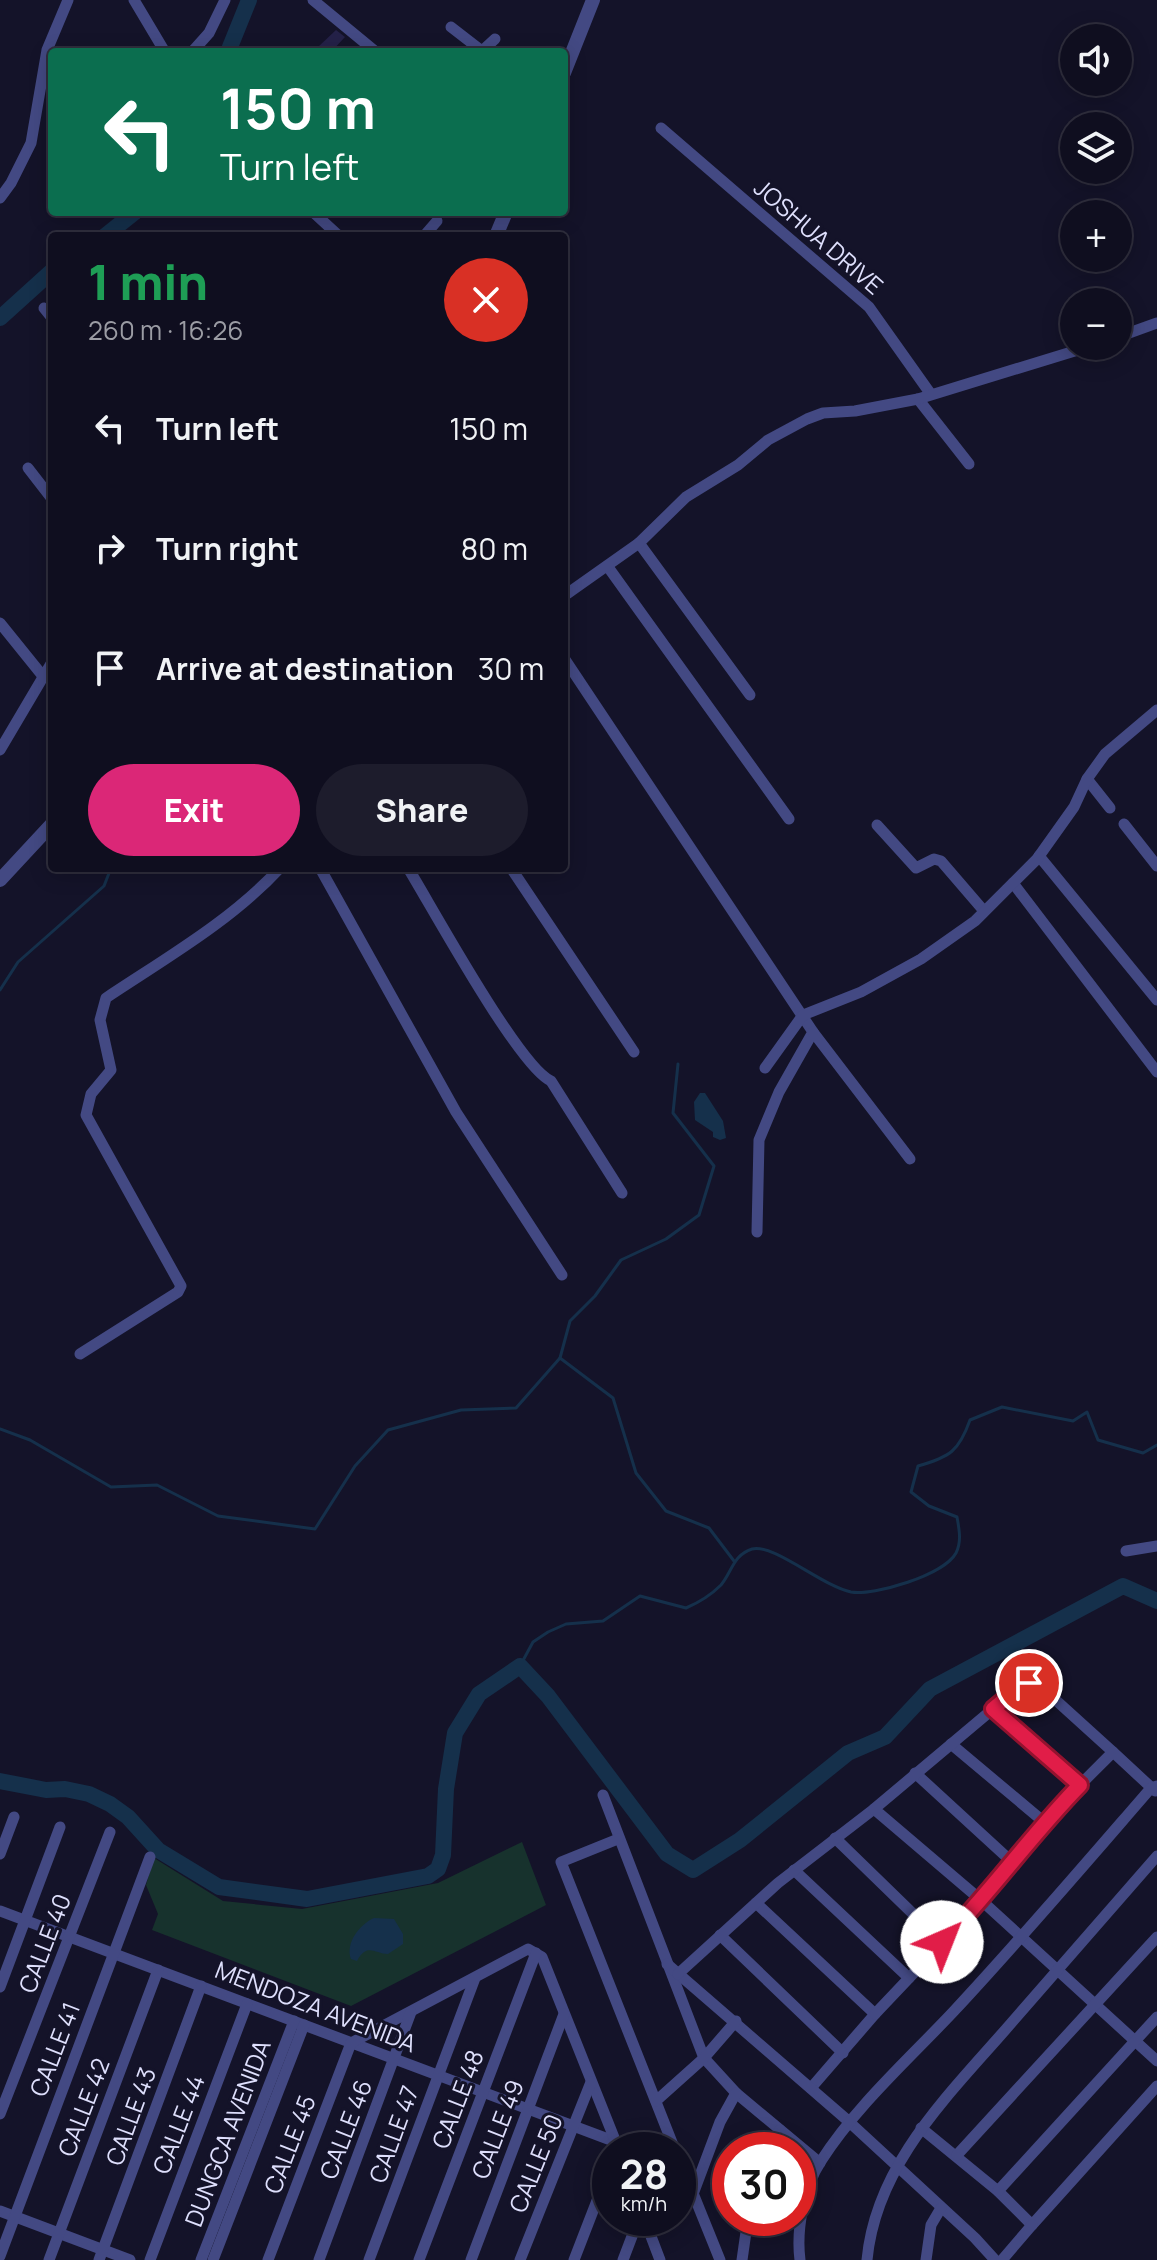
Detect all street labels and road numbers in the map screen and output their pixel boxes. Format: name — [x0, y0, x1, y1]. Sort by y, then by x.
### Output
street label: JOSHUA DRIVE — [747, 171, 891, 301]
street label: CALLE 40 — [10, 1889, 78, 1997]
street label: MENDOZA AVENIDA — [211, 1952, 421, 2060]
street label: CALLE 41 — [21, 1997, 87, 2101]
street label: DUNGCA AVENIDA — [176, 2035, 278, 2231]
street label: CALLE 48 — [423, 2045, 491, 2153]
street label: CALLE 42 — [49, 2053, 117, 2161]
street label: CALLE 43 — [97, 2062, 163, 2170]
street label: CALLE 44 — [144, 2070, 212, 2178]
street label: CALLE 46 — [311, 2075, 379, 2183]
street label: CALLE 49 — [463, 2075, 531, 2183]
street label: CALLE 47 — [360, 2081, 426, 2187]
street label: CALLE 45 — [255, 2090, 323, 2198]
street label: CALLE 50 — [500, 2109, 570, 2217]

